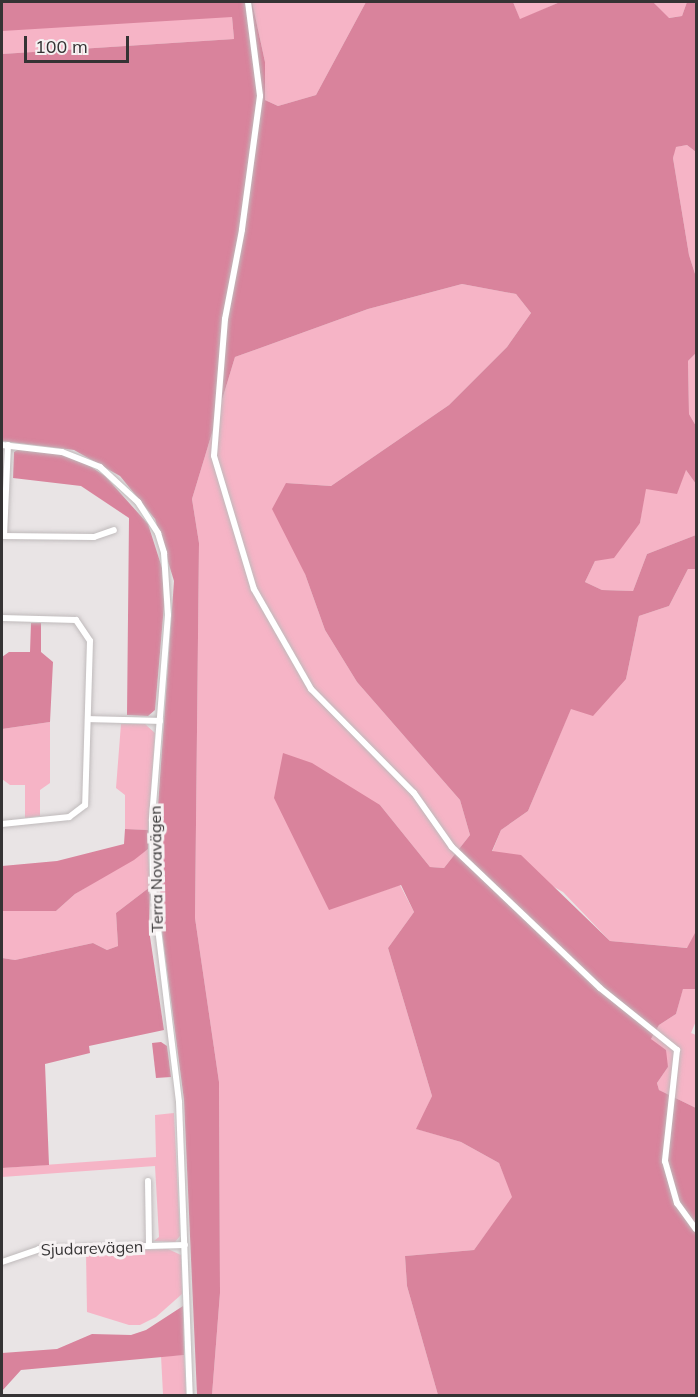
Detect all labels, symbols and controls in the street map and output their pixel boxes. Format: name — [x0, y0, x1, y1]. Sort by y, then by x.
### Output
scale bar — [27, 24, 132, 62]
text: 100 m — [35, 35, 88, 58]
street label: Terra Novavägen — [145, 805, 167, 933]
street label: Sjudarevägen — [41, 1237, 143, 1259]

